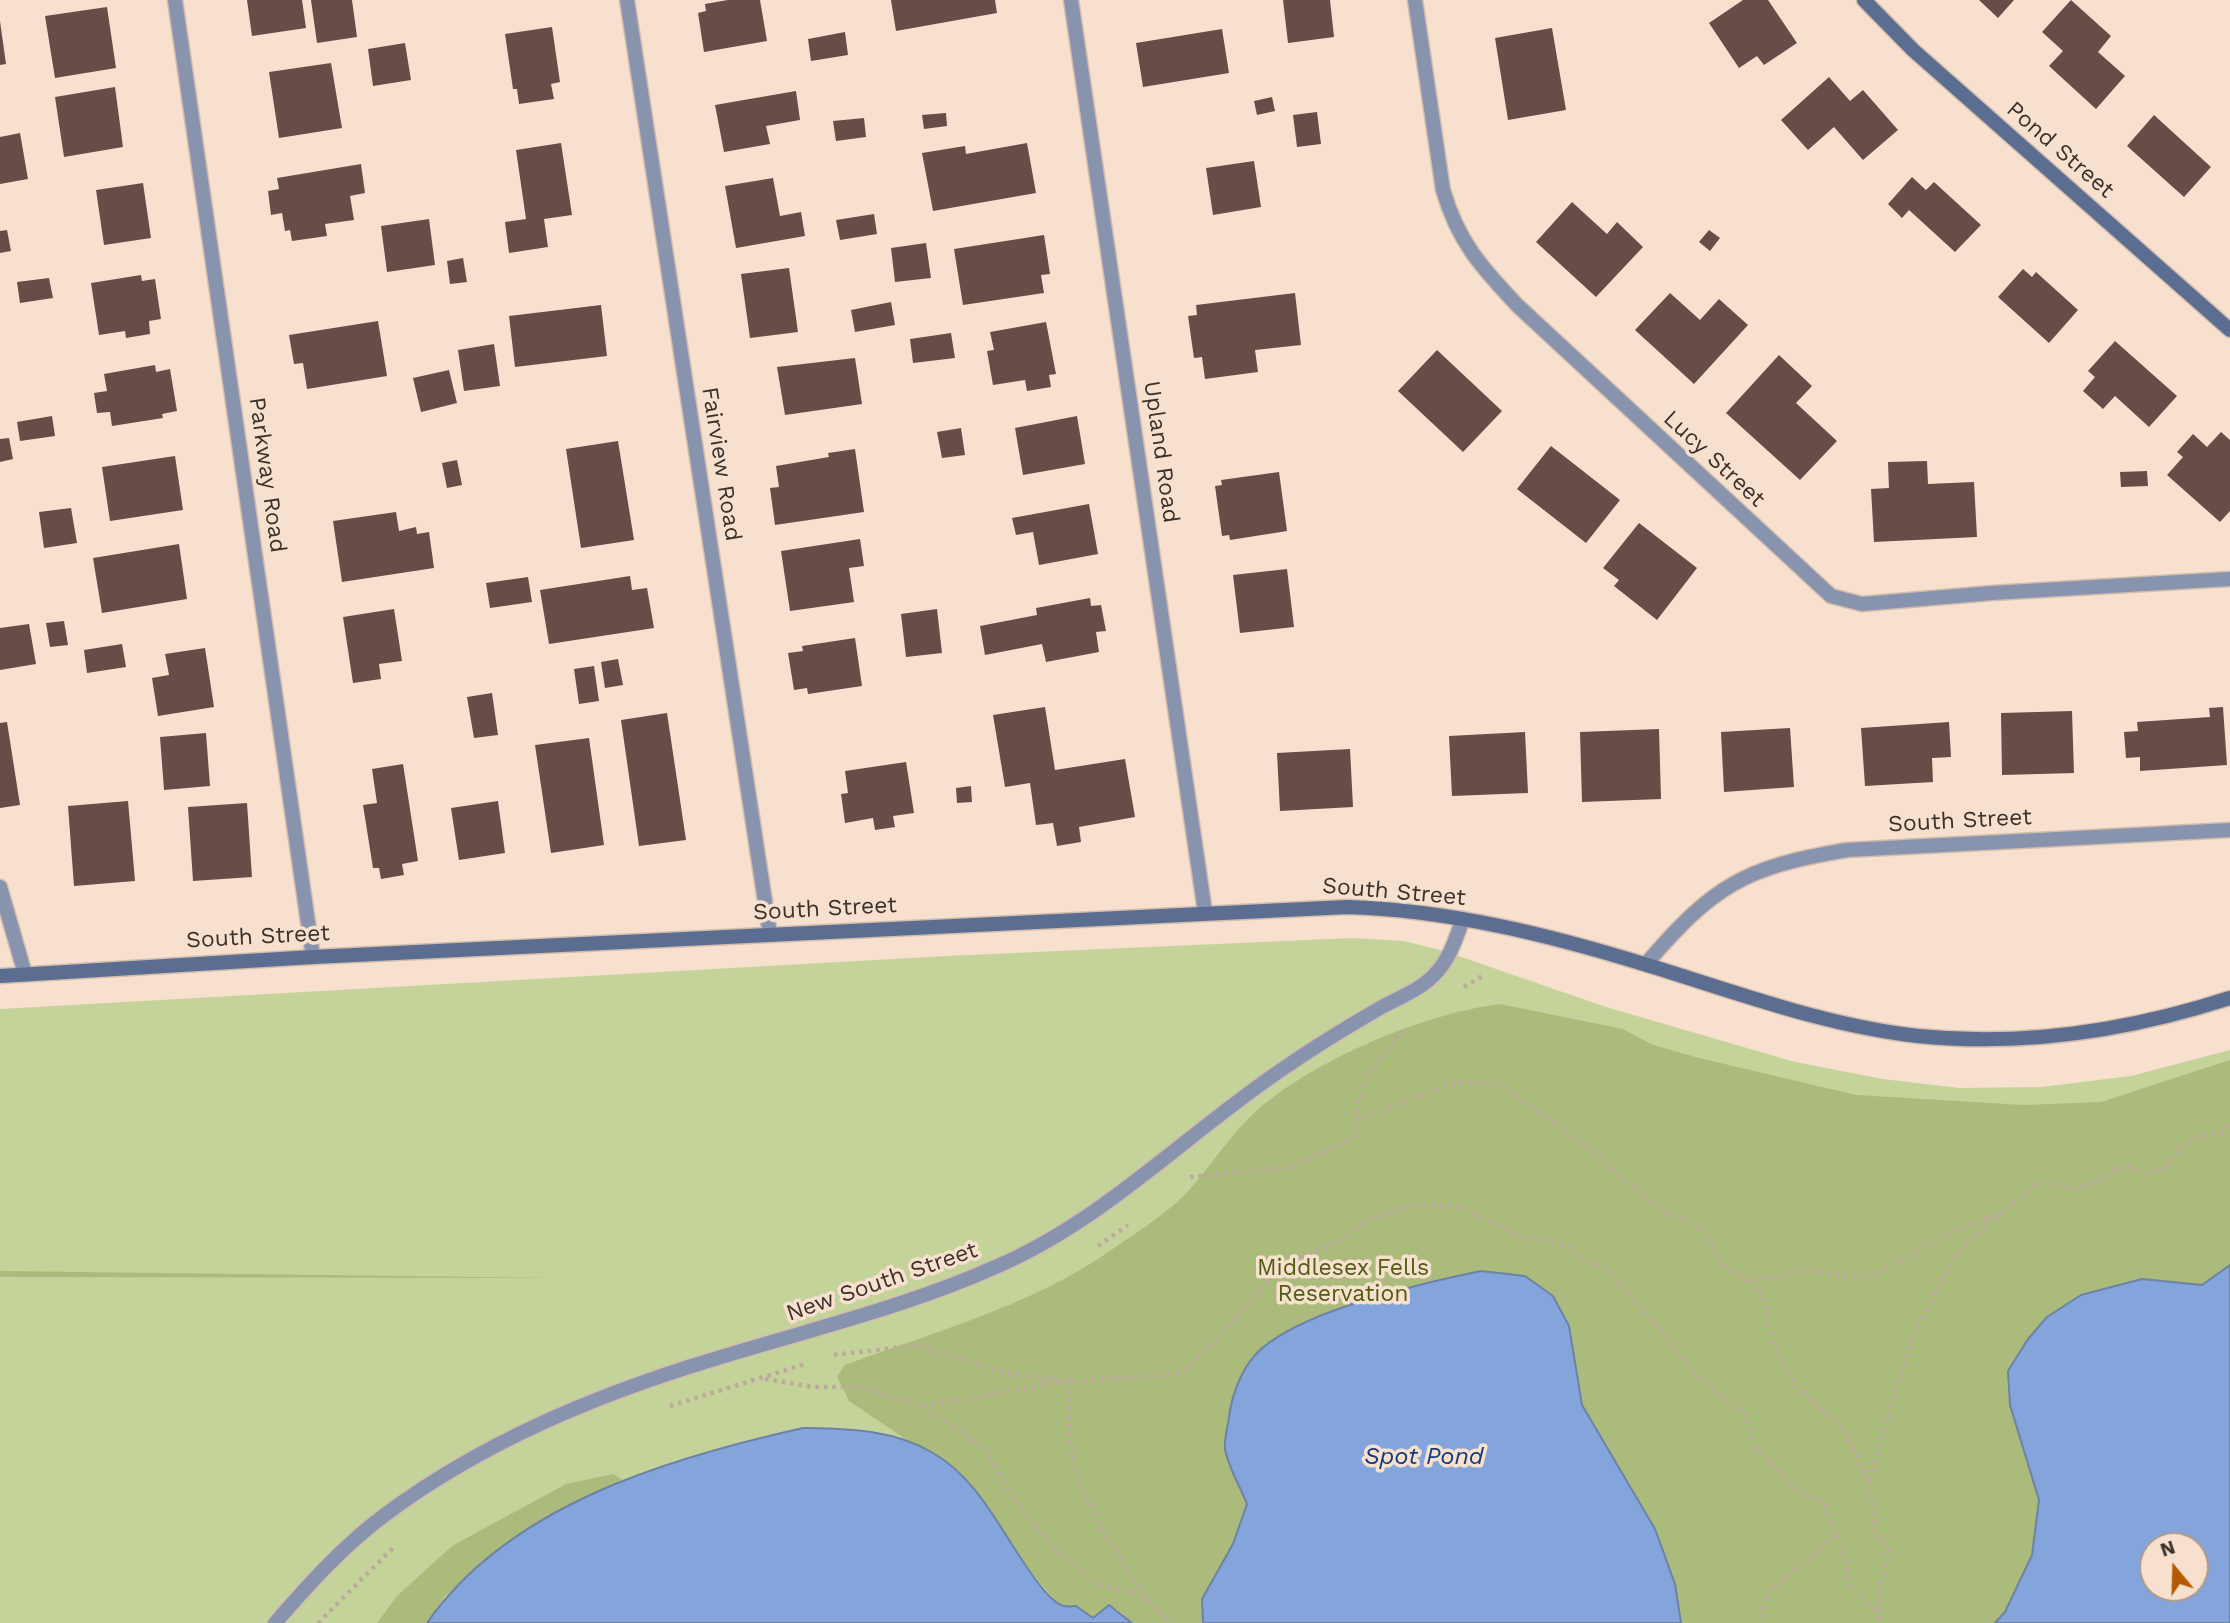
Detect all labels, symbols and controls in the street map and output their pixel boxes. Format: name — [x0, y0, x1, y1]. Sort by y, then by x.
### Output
street label: Pond Street — [2001, 96, 2119, 204]
street label: Upland Road — [1137, 379, 1185, 525]
street label: Fairview Road — [695, 385, 747, 543]
street label: Parkway Road — [242, 396, 292, 554]
street label: Lucy Street — [1657, 405, 1771, 513]
street label: South Street — [1888, 803, 2032, 839]
street label: South Street — [1321, 872, 1467, 912]
street label: South Street — [753, 891, 897, 927]
street label: South Street — [186, 919, 330, 955]
street label: New South Street — [783, 1236, 981, 1328]
park label: Middlesex Fells Reservation — [1257, 1254, 1429, 1308]
water label: Spot Pond — [1364, 1443, 1484, 1471]
north arrow — [2139, 1532, 2209, 1602]
text: N — [2157, 1535, 2178, 1562]

